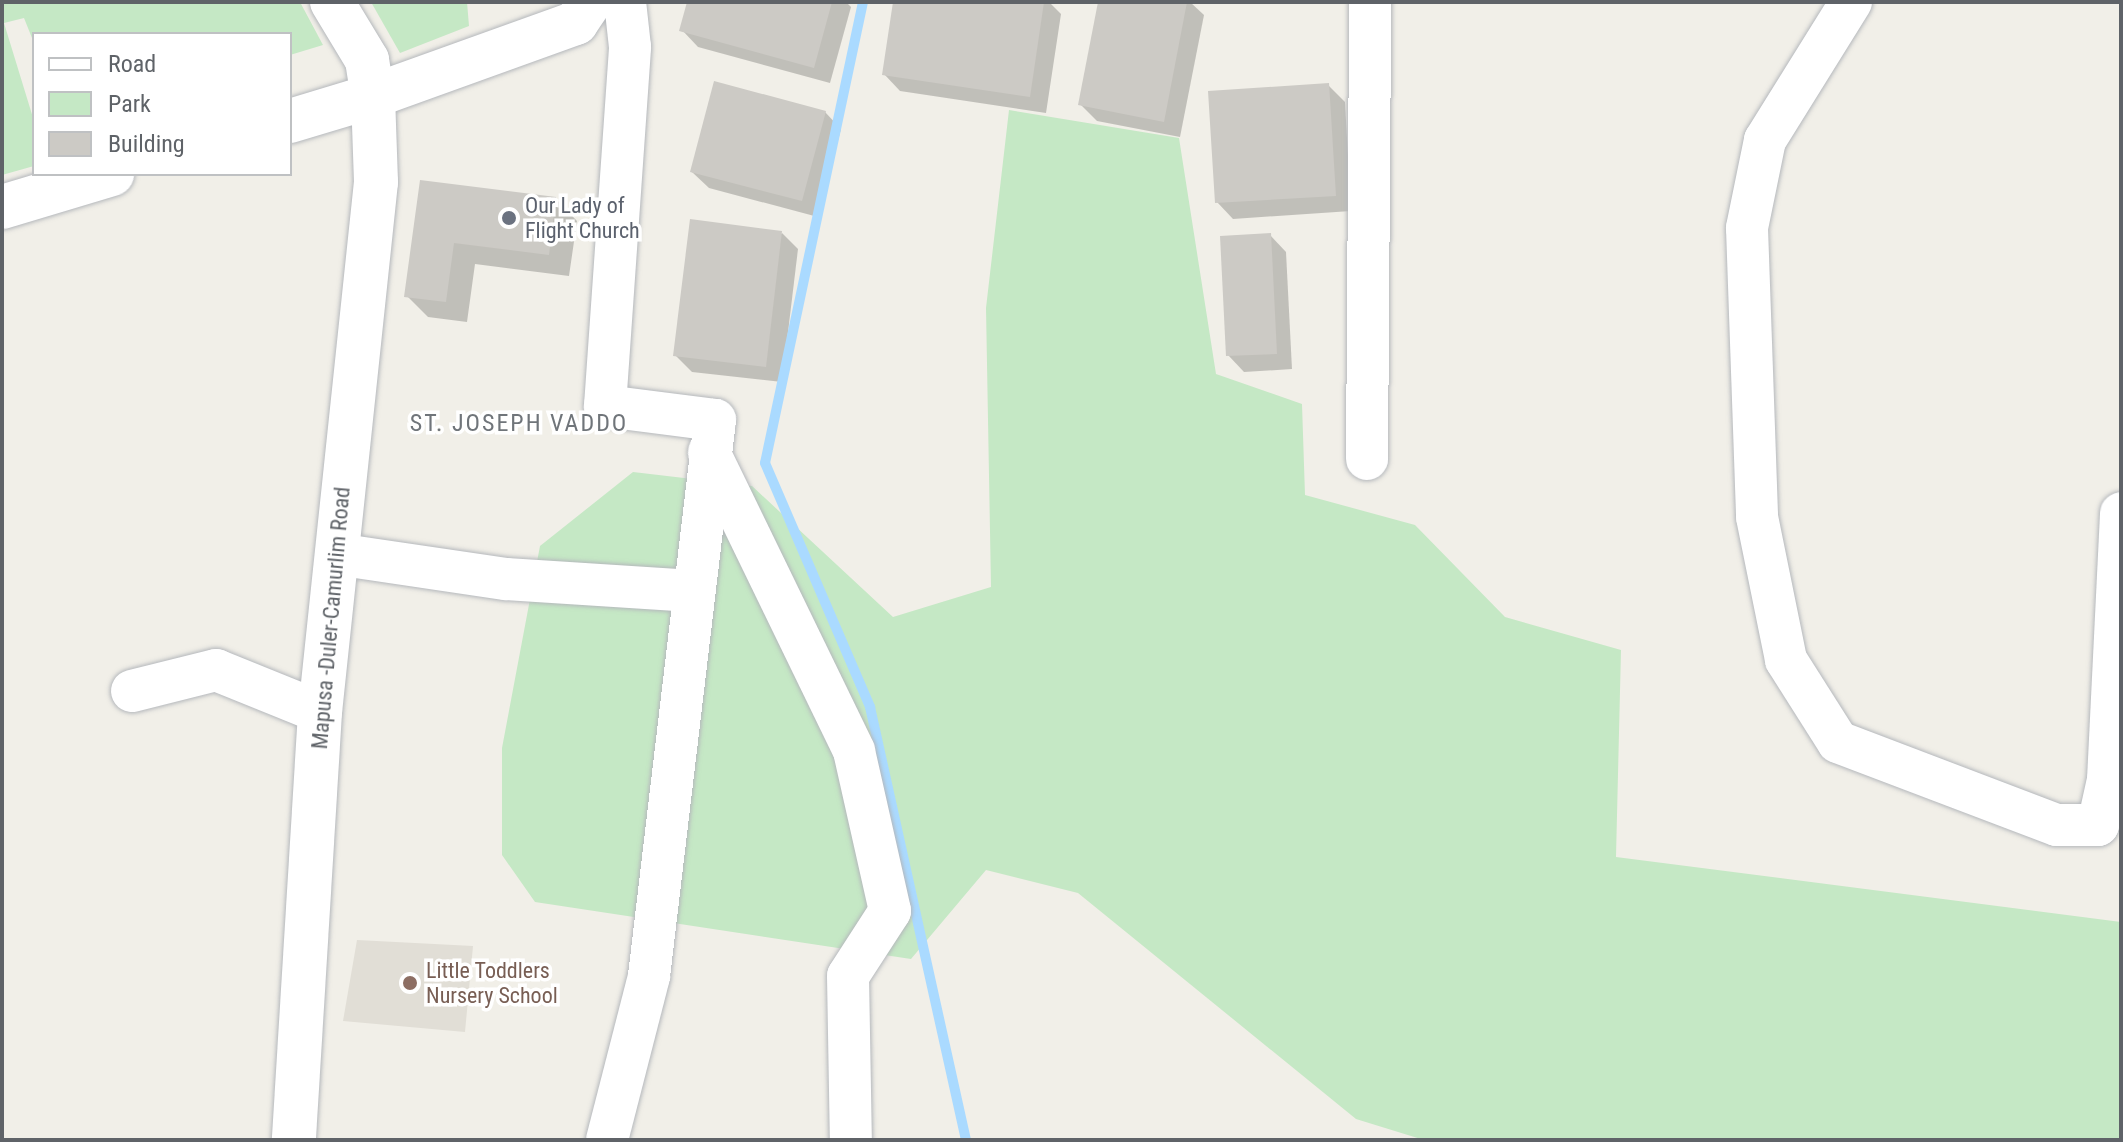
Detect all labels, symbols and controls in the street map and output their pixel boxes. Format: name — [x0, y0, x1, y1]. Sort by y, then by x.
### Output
legend — [32, 32, 292, 176]
text: Road — [108, 50, 156, 78]
text: Park — [108, 90, 151, 118]
text: Building — [108, 130, 185, 158]
place label: Our Lady of Flight Church — [525, 192, 640, 244]
marker: Our Lady of Flight Church — [500, 209, 518, 227]
district label: ST. JOSEPH VADDO — [410, 410, 628, 438]
street label: Mapusa -Duler-Camurlim Road — [306, 486, 356, 750]
place label: Little Toddlers Nursery School — [426, 957, 558, 1008]
marker: Little Toddlers Nursery School — [401, 974, 419, 992]

